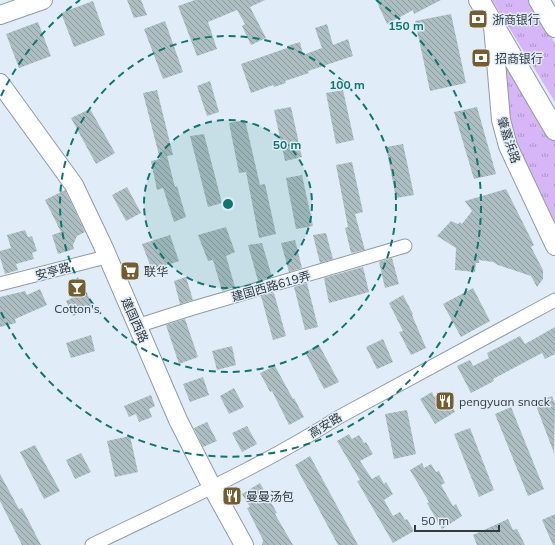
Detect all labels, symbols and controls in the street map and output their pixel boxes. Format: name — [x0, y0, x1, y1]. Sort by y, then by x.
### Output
bank icon: 浙商银行 — [467, 8, 489, 30]
place label: 浙商银行 — [492, 12, 540, 27]
text: 150 m — [388, 18, 424, 33]
bank icon: 招商银行 — [470, 47, 492, 69]
place label: 招商银行 — [495, 51, 543, 66]
text: 100 m — [329, 77, 365, 92]
street label: 肇嘉浜路 — [494, 115, 524, 165]
text: 50 m — [273, 137, 301, 152]
centre of rings — [221, 197, 235, 211]
street label: 安亭路 — [34, 259, 72, 283]
supermarket icon: 联华 — [119, 260, 141, 282]
place label: 联华 — [144, 264, 168, 279]
street label: 建国西路619弄 — [230, 268, 312, 304]
bar icon: Cotton's — [66, 277, 88, 299]
street label: 建国西路 — [118, 295, 152, 345]
place label: Cotton's — [54, 301, 100, 316]
restaurant icon: pengyuan snack — [434, 390, 456, 412]
place label: pengyuan snack — [459, 394, 551, 409]
street label: 高安路 — [306, 409, 344, 441]
restaurant icon: 曼曼汤包 — [221, 485, 243, 507]
place label: 曼曼汤包 — [246, 489, 294, 504]
scale bar — [415, 507, 499, 533]
text: 50 m — [421, 513, 449, 528]

